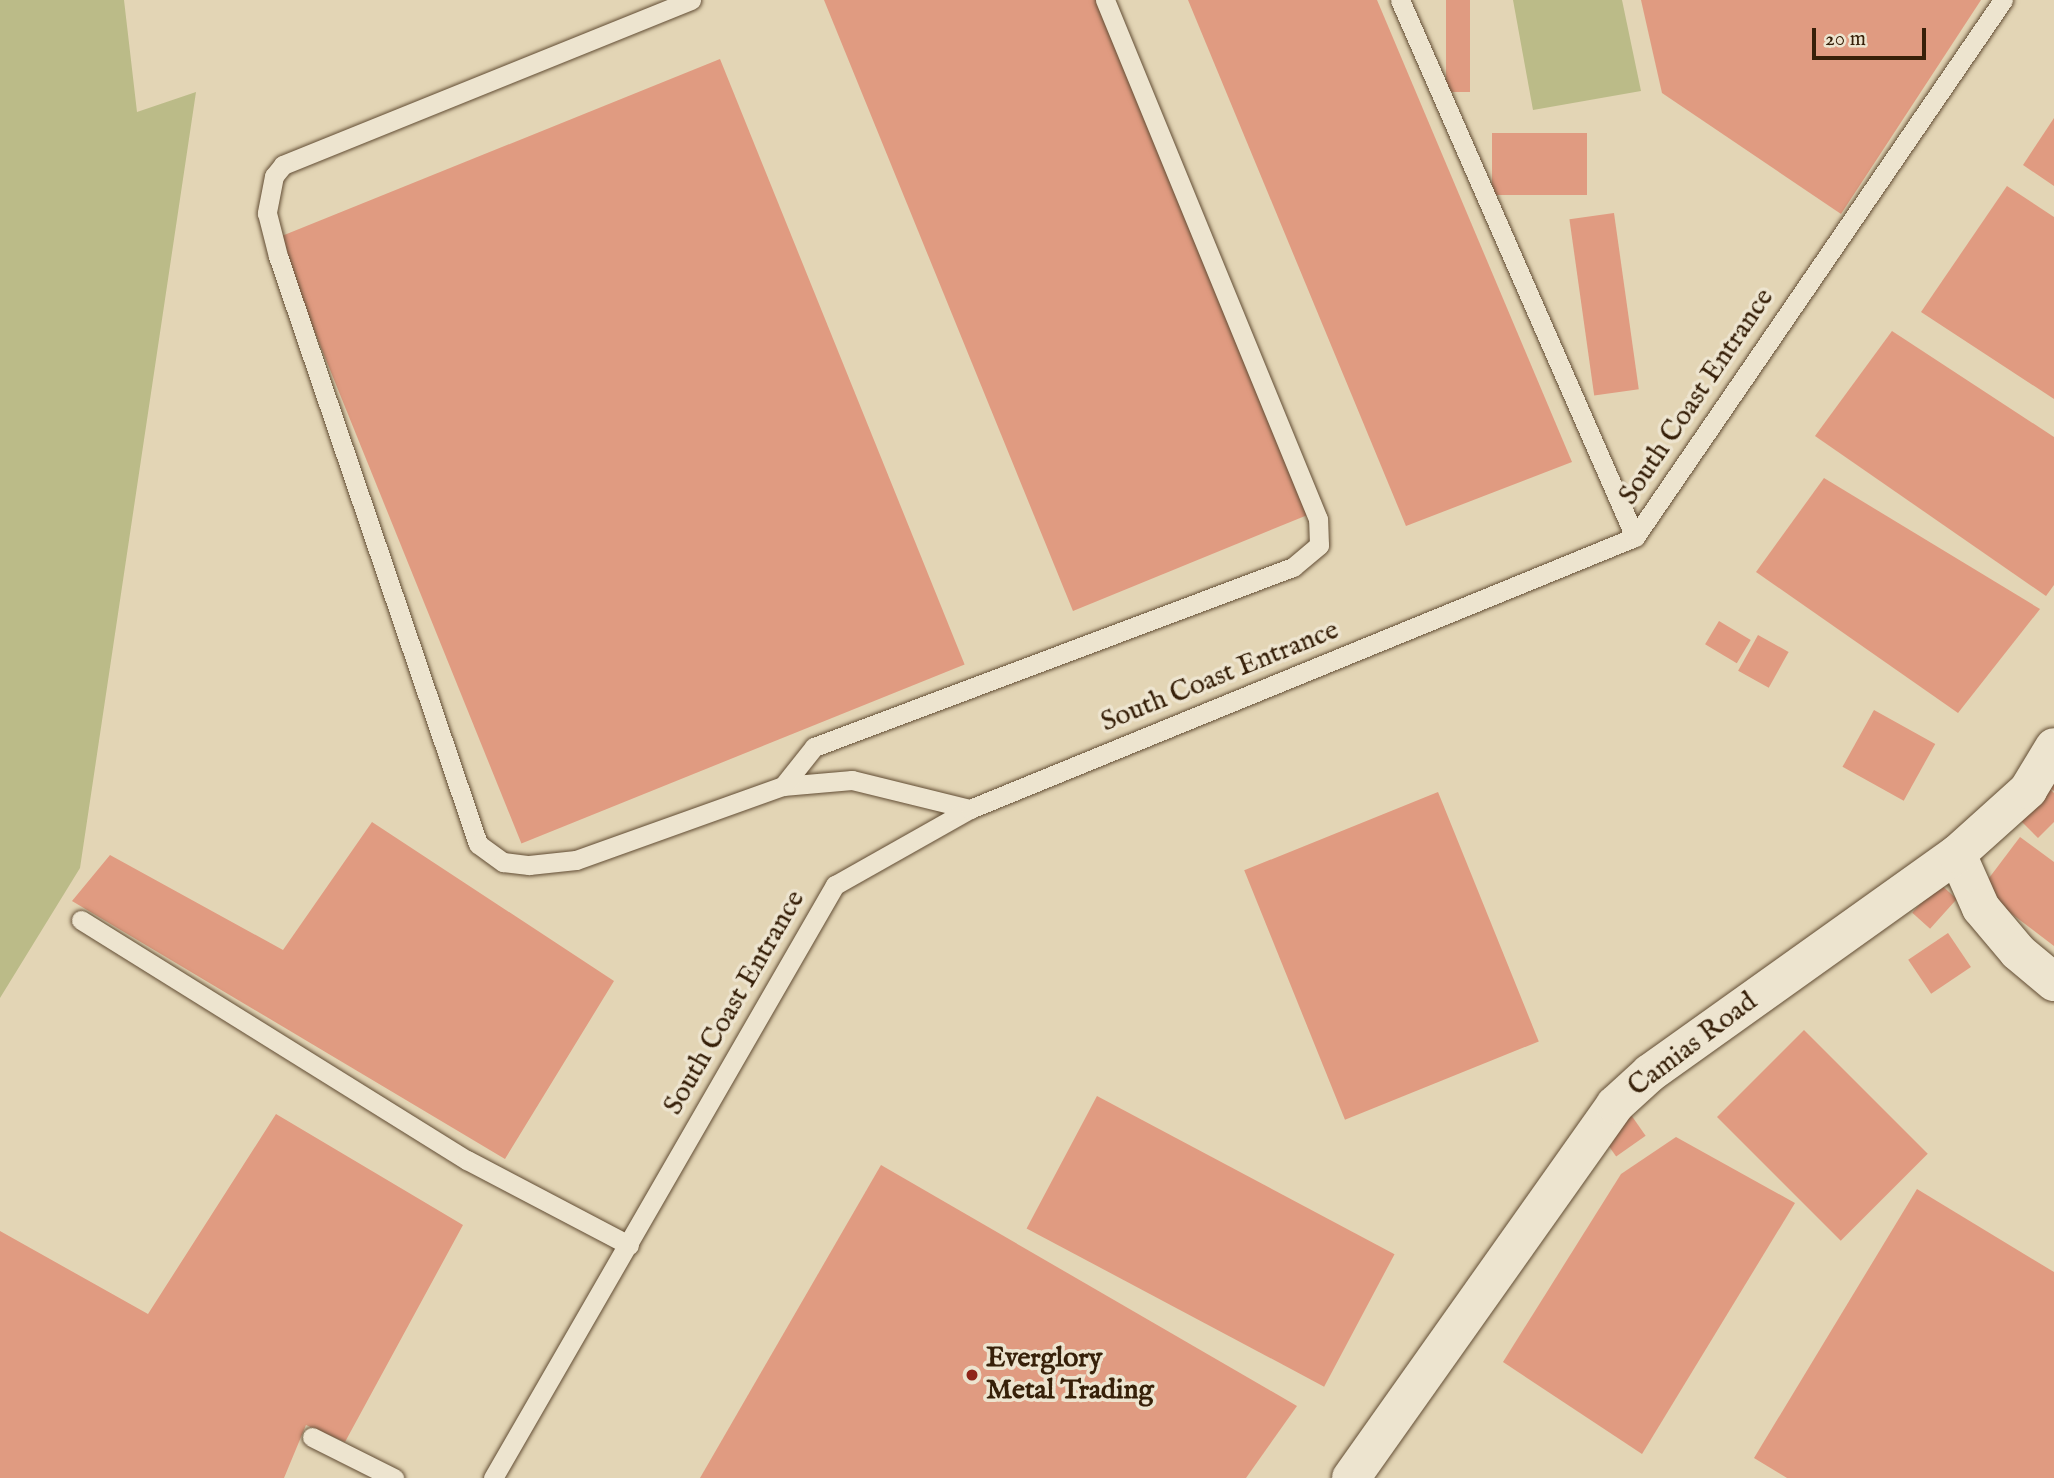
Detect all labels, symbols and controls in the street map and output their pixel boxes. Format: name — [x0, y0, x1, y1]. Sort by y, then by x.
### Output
scale bar — [1816, 14, 1930, 58]
text: 20 m — [1825, 26, 1866, 53]
street label: South Coast Entrance — [1612, 283, 1782, 511]
street label: South Coast Entrance — [1096, 614, 1344, 740]
street label: South Coast Entrance — [657, 885, 813, 1121]
street label: Camias Road — [1622, 986, 1764, 1104]
place label: Everglory Metal Trading — [986, 1342, 1154, 1408]
marker: Everglory Metal Trading — [964, 1367, 980, 1383]

